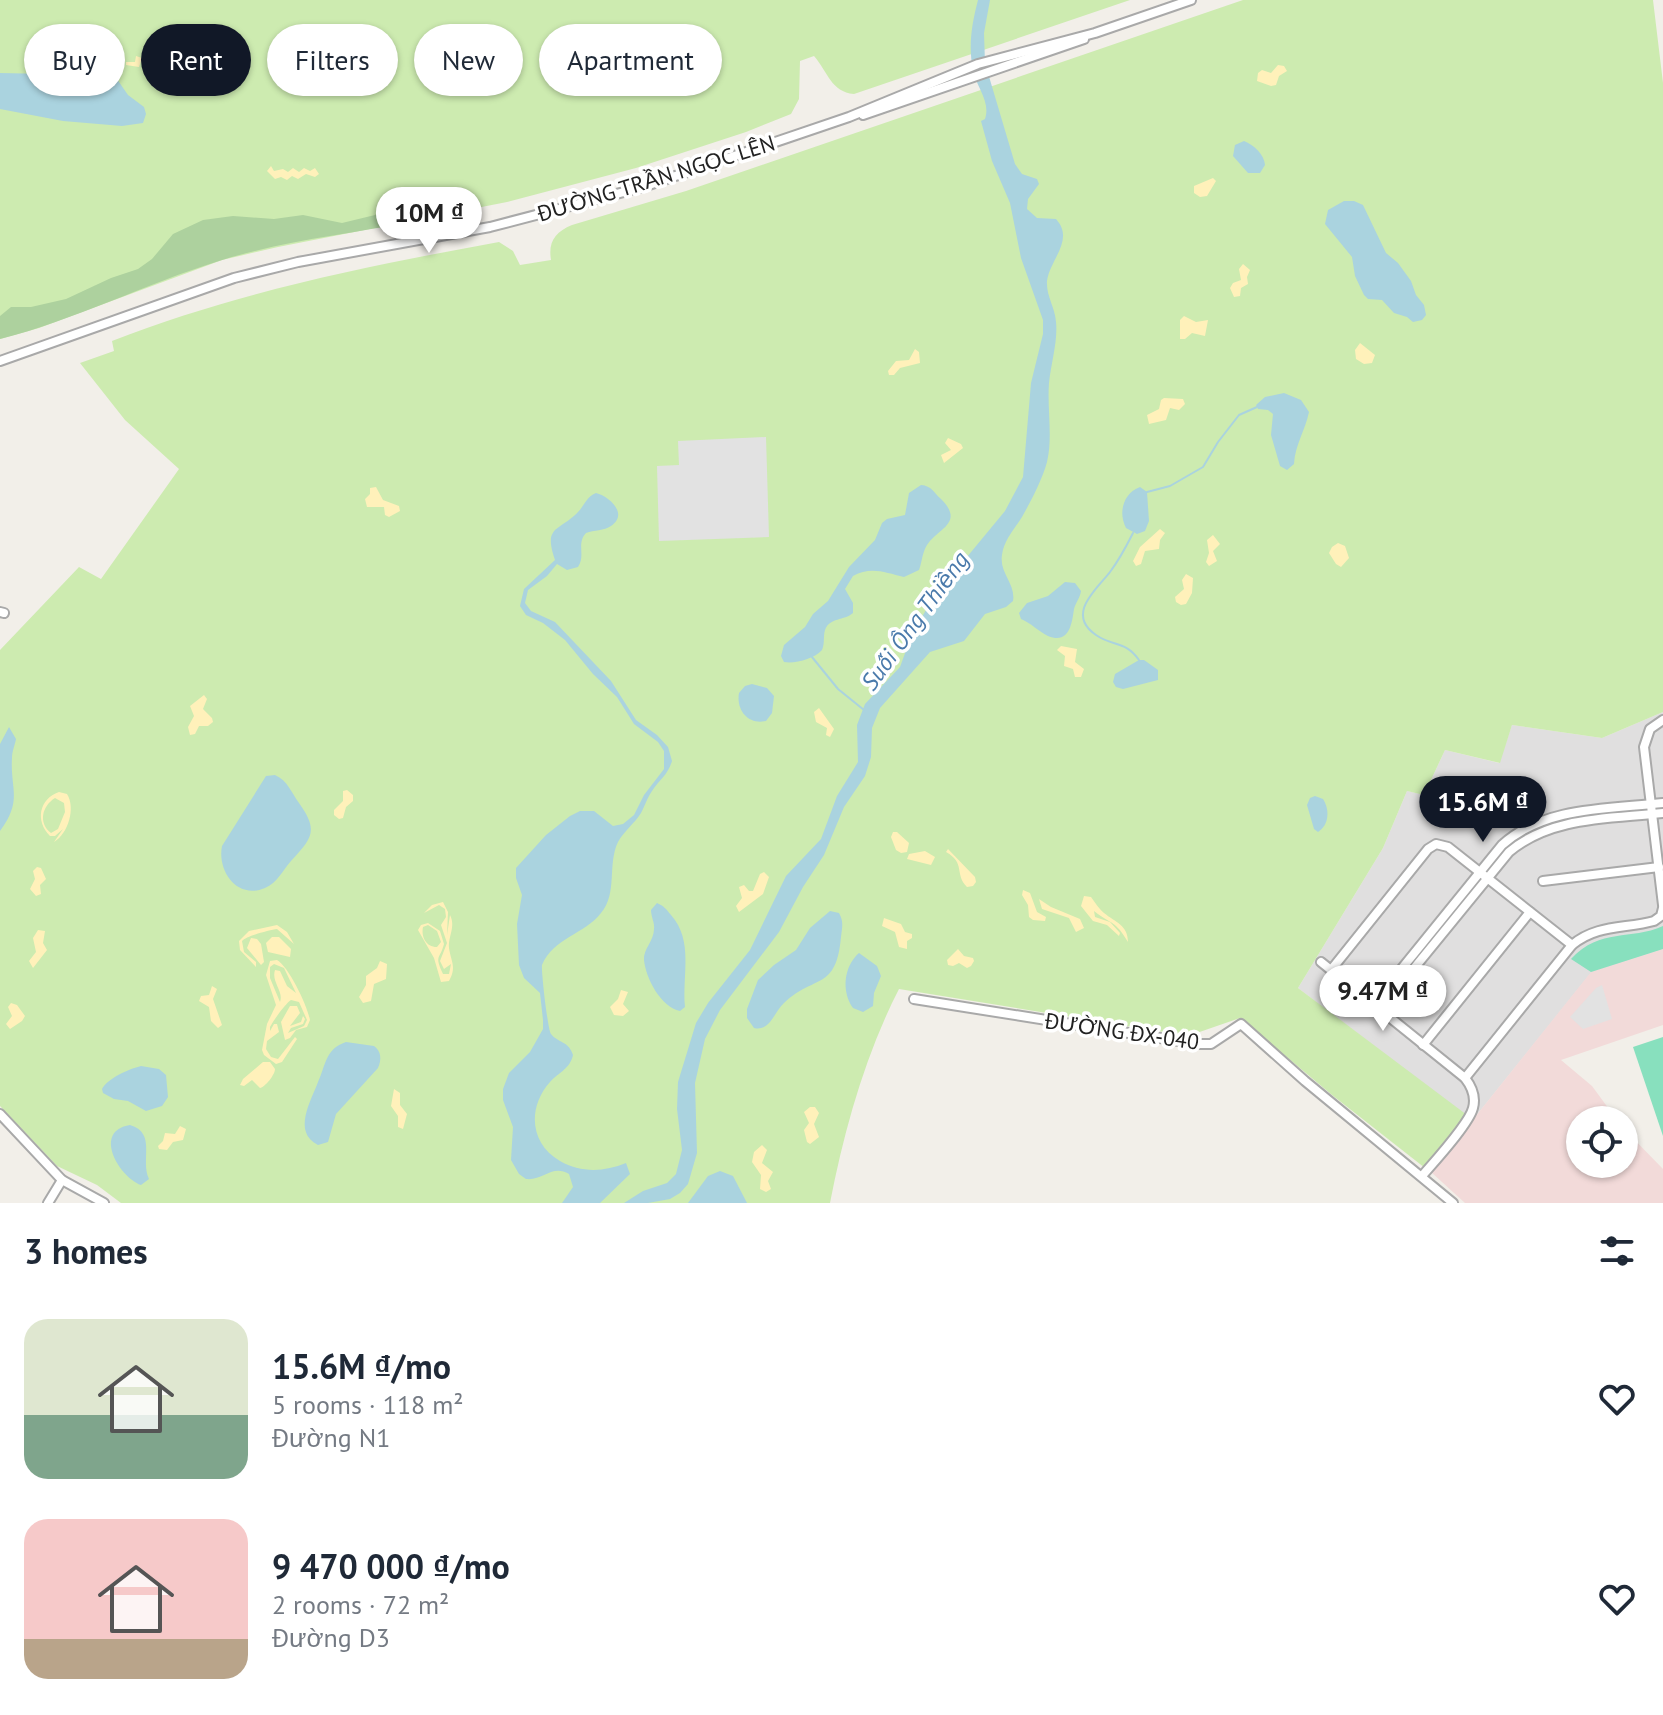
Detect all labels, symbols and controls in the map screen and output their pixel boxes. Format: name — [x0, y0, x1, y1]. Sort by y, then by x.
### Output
chip: Buy — [24, 24, 125, 96]
chip: Rent — [141, 24, 251, 96]
chip: Filters — [267, 24, 398, 96]
chip: New — [414, 24, 523, 96]
chip: Apartment — [539, 24, 722, 96]
street label: ĐƯỜNG TRẦN NGỌC LÊN — [533, 128, 778, 228]
pin: 10M ₫ — [373, 187, 485, 255]
text: 10M ₫ — [394, 196, 464, 229]
water label: Suối Ông Thiềng — [854, 545, 975, 696]
pin: 15.6M ₫ — [1409, 776, 1557, 844]
text: 15.6M ₫ — [1437, 785, 1529, 818]
pin: 9.47M ₫ — [1309, 965, 1457, 1033]
text: 9.47M ₫ — [1337, 974, 1429, 1007]
street label: ĐƯỜNG ĐX-040 — [1042, 1006, 1201, 1056]
map controls — [1566, 1106, 1638, 1178]
button: locate — [1566, 1106, 1638, 1178]
text: 3 homes — [24, 1229, 148, 1273]
icon: filters — [1595, 1229, 1639, 1273]
text: 15.6M ₫/mo — [272, 1344, 451, 1388]
icon: home — [88, 1351, 184, 1447]
icon: heart — [1595, 1377, 1639, 1421]
text: 5 rooms · 118 m² — [272, 1388, 464, 1421]
text: Đường N1 — [272, 1421, 390, 1454]
text: 9 470 000 ₫/mo — [272, 1544, 510, 1588]
icon: home — [88, 1551, 184, 1647]
icon: heart — [1595, 1577, 1639, 1621]
text: 2 rooms · 72 m² — [272, 1588, 449, 1621]
text: Đường D3 — [272, 1621, 390, 1654]

